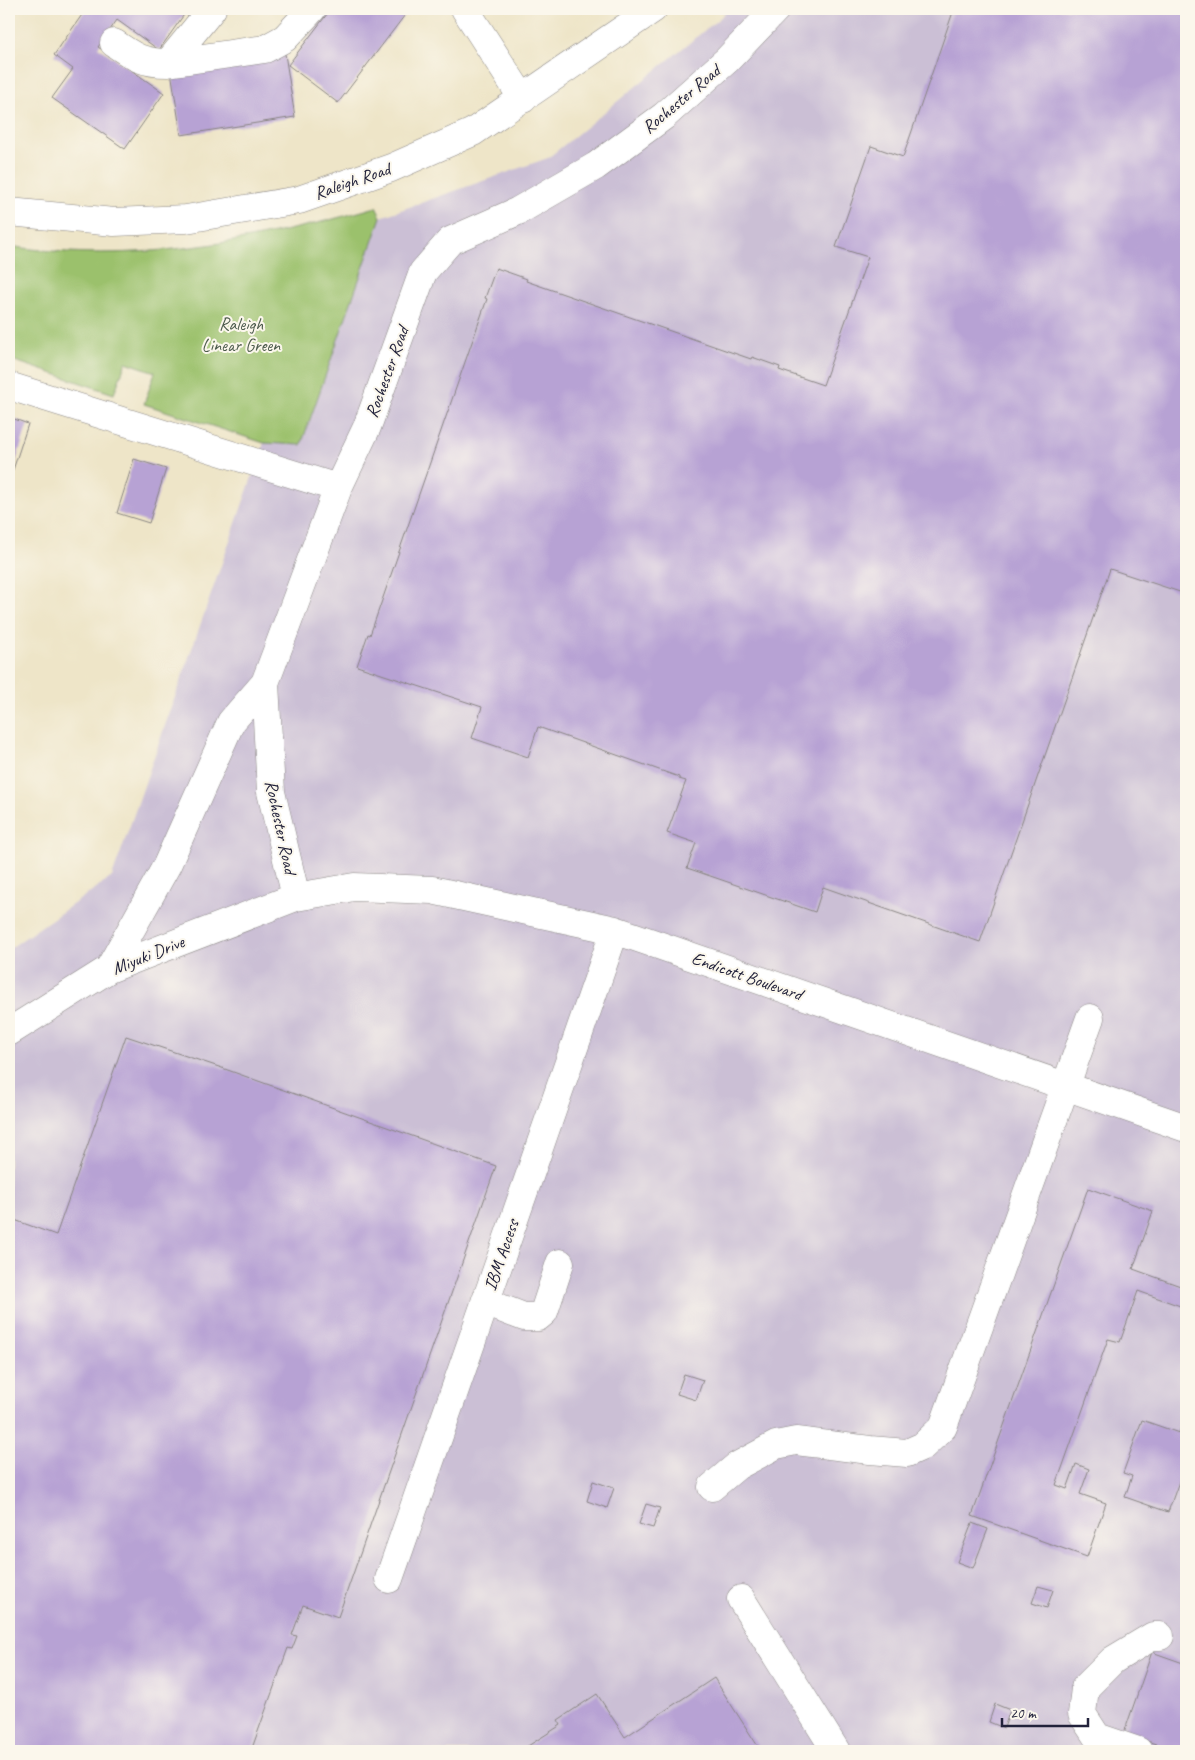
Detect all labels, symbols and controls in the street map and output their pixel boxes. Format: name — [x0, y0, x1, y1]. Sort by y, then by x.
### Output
street label: Rochester Road — [637, 58, 727, 138]
street label: Raleigh Road — [311, 157, 396, 204]
park label: Raleigh Linear Green — [202, 313, 281, 356]
street label: Rochester Road — [360, 321, 415, 420]
street label: Rochester Road — [260, 778, 302, 879]
street label: Miyuki Drive — [109, 930, 188, 979]
street label: Endicott Boulevard — [689, 947, 808, 1006]
street label: IBM Access — [479, 1215, 524, 1293]
scale bar — [1002, 1695, 1089, 1727]
text: 20 m — [1010, 1704, 1037, 1723]

